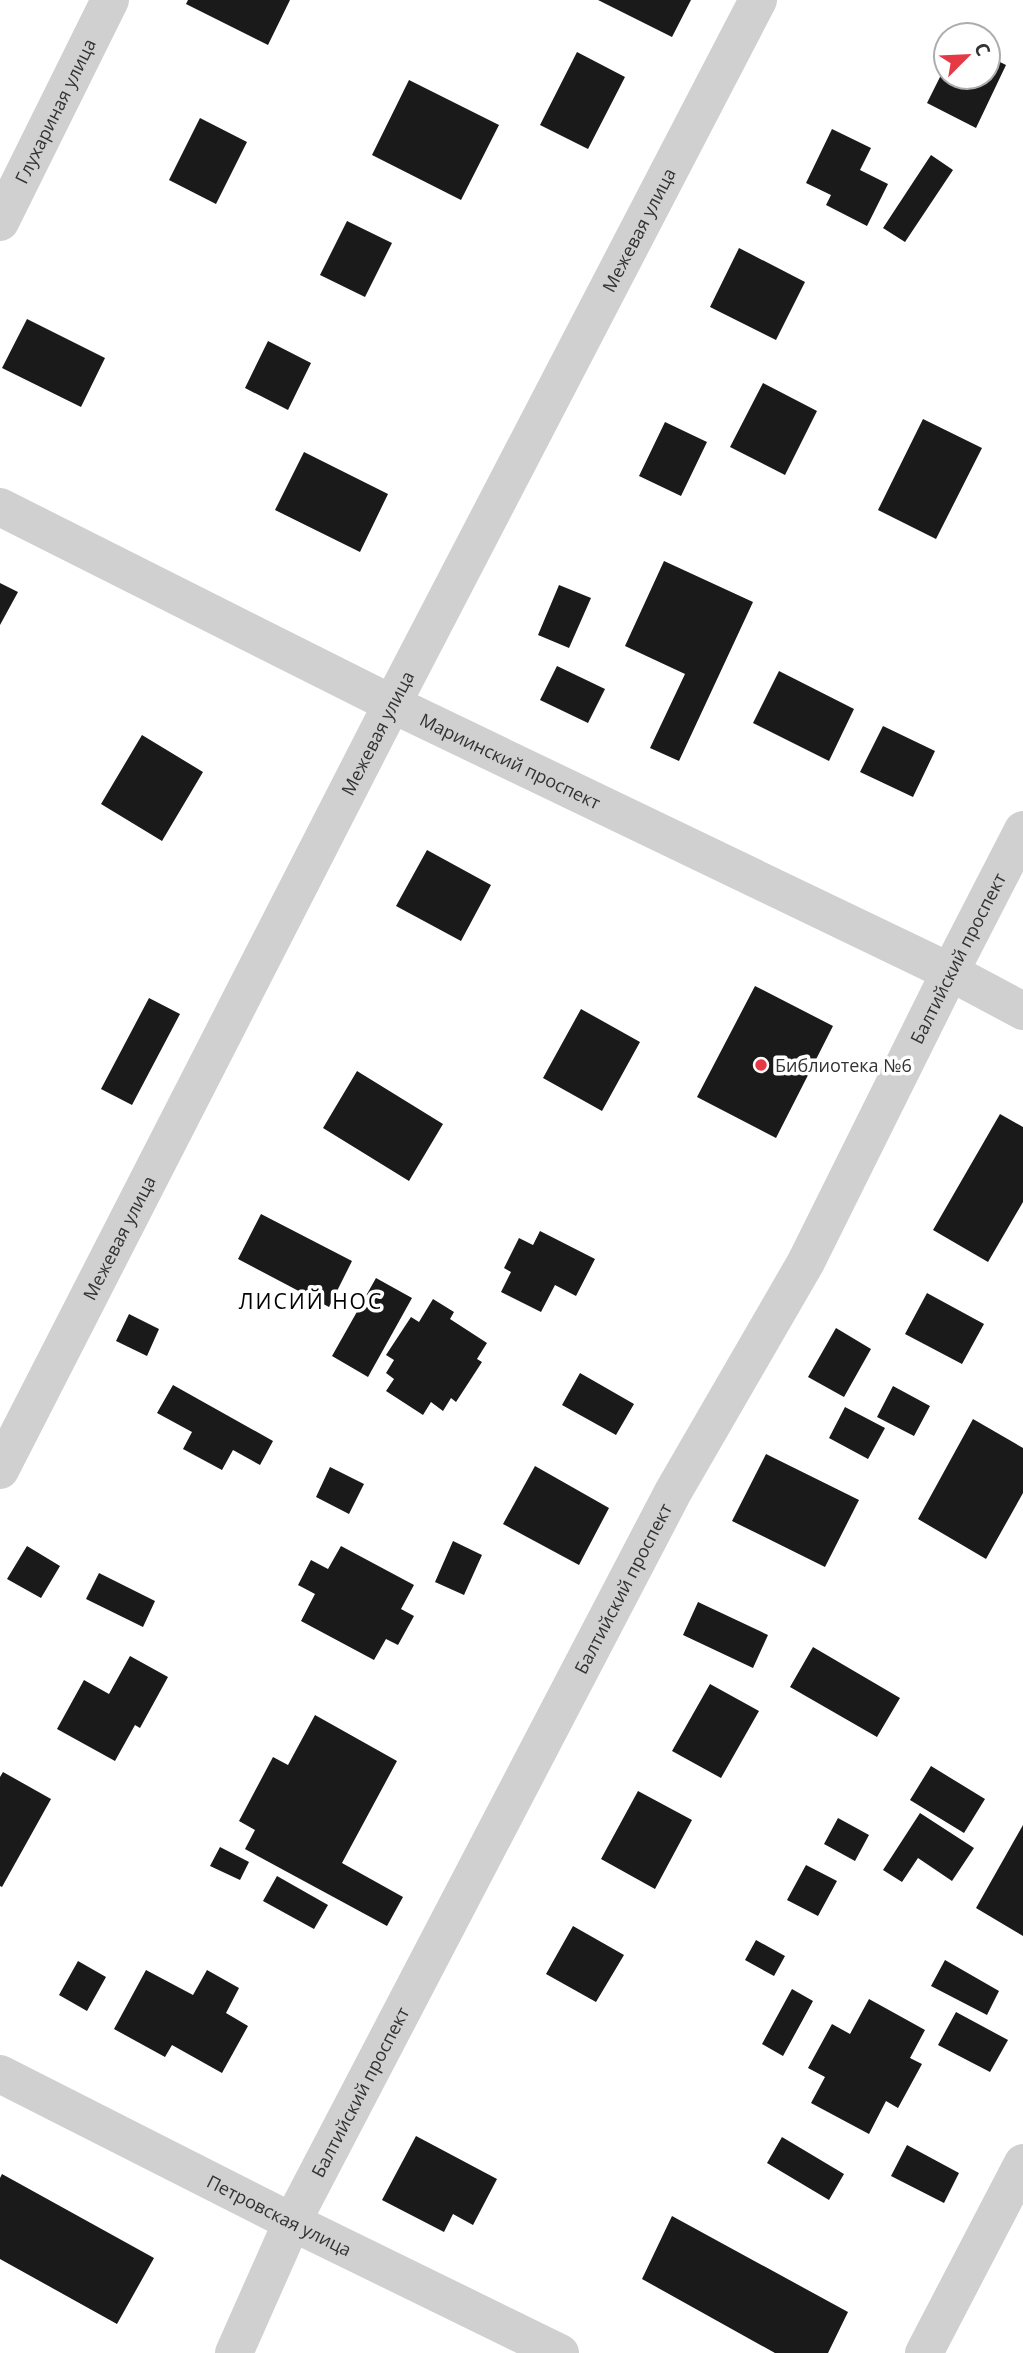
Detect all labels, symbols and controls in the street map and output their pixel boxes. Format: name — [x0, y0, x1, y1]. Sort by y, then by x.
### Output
north arrow — [932, 21, 1002, 91]
street label: Глухариная улица — [9, 34, 101, 187]
text: С — [968, 38, 997, 60]
street label: Межевая улица — [596, 164, 681, 296]
street label: Межевая улица — [335, 667, 419, 799]
street label: Мариинский проспект — [416, 707, 605, 815]
street label: Балтийский проспект — [904, 868, 1011, 1048]
place label: Библиотека №6 — [775, 1053, 912, 1077]
marker: Библиотека №6 — [753, 1057, 769, 1073]
street label: Межевая улица — [77, 1171, 161, 1304]
district label: ЛИСИЙ НОС — [239, 1287, 383, 1315]
street label: Балтийский проспект — [568, 1499, 677, 1678]
street label: Балтийский проспект — [306, 2002, 414, 2181]
street label: Петровская улица — [203, 2169, 356, 2261]

